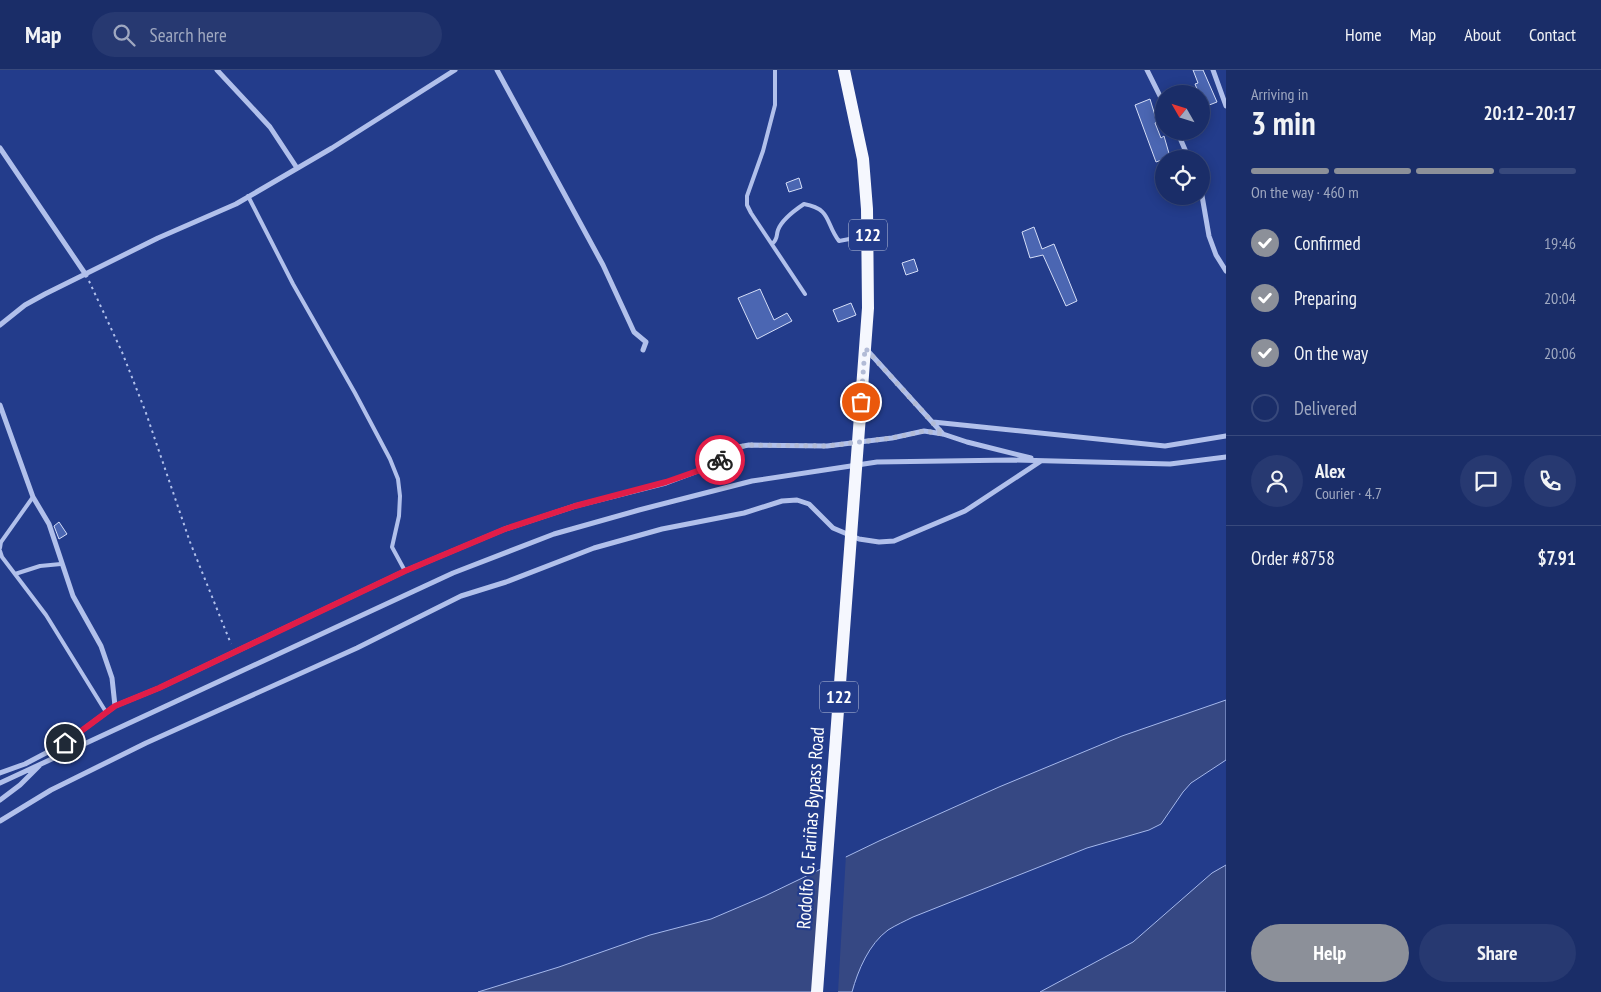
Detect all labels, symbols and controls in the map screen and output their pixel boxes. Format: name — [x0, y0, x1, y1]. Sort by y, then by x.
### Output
search box — [92, 12, 442, 57]
text: Map — [25, 19, 62, 50]
icon: search — [110, 21, 138, 49]
text: Search here — [150, 23, 227, 47]
text: Home — [1345, 23, 1382, 46]
text: Map — [1410, 23, 1436, 46]
text: About — [1464, 23, 1501, 46]
text: Contact — [1529, 23, 1576, 46]
text: Arriving in — [1251, 84, 1308, 104]
north arrow — [1155, 85, 1210, 140]
map controls — [1155, 85, 1210, 205]
text: 20:12–20:17 — [1483, 101, 1576, 125]
text: 3 min — [1251, 102, 1316, 144]
button: locate — [1155, 150, 1210, 205]
text: On the way · 460 m — [1251, 182, 1359, 202]
road number: 122 — [849, 220, 887, 250]
icon: check — [1251, 229, 1279, 257]
text: Confirmed — [1294, 231, 1361, 255]
text: 19:46 — [1544, 233, 1576, 253]
icon: check — [1251, 284, 1279, 312]
text: Preparing — [1294, 286, 1357, 310]
text: 20:04 — [1544, 288, 1576, 308]
icon: check — [1251, 339, 1279, 367]
text: On the way — [1294, 341, 1368, 365]
text: 20:06 — [1544, 343, 1576, 363]
pin — [840, 381, 882, 423]
icon: bag — [847, 388, 875, 416]
text: Delivered — [1294, 396, 1357, 420]
courier — [695, 435, 745, 485]
icon: bike — [706, 446, 734, 474]
button: person — [1251, 455, 1303, 507]
button: chat — [1460, 455, 1512, 507]
button: phone — [1524, 455, 1576, 507]
text: Alex — [1315, 459, 1345, 483]
text: Courier · 4.7 — [1315, 483, 1382, 503]
text: Order #8758 — [1251, 546, 1335, 570]
text: $7.91 — [1538, 546, 1576, 570]
road number: 122 — [820, 682, 858, 712]
pin — [44, 722, 86, 764]
street label: Rodolfo G. Fariñas Bypass Road — [791, 726, 829, 930]
icon: home — [51, 729, 79, 757]
button: Help — [1251, 924, 1409, 982]
button: Share — [1419, 924, 1576, 982]

